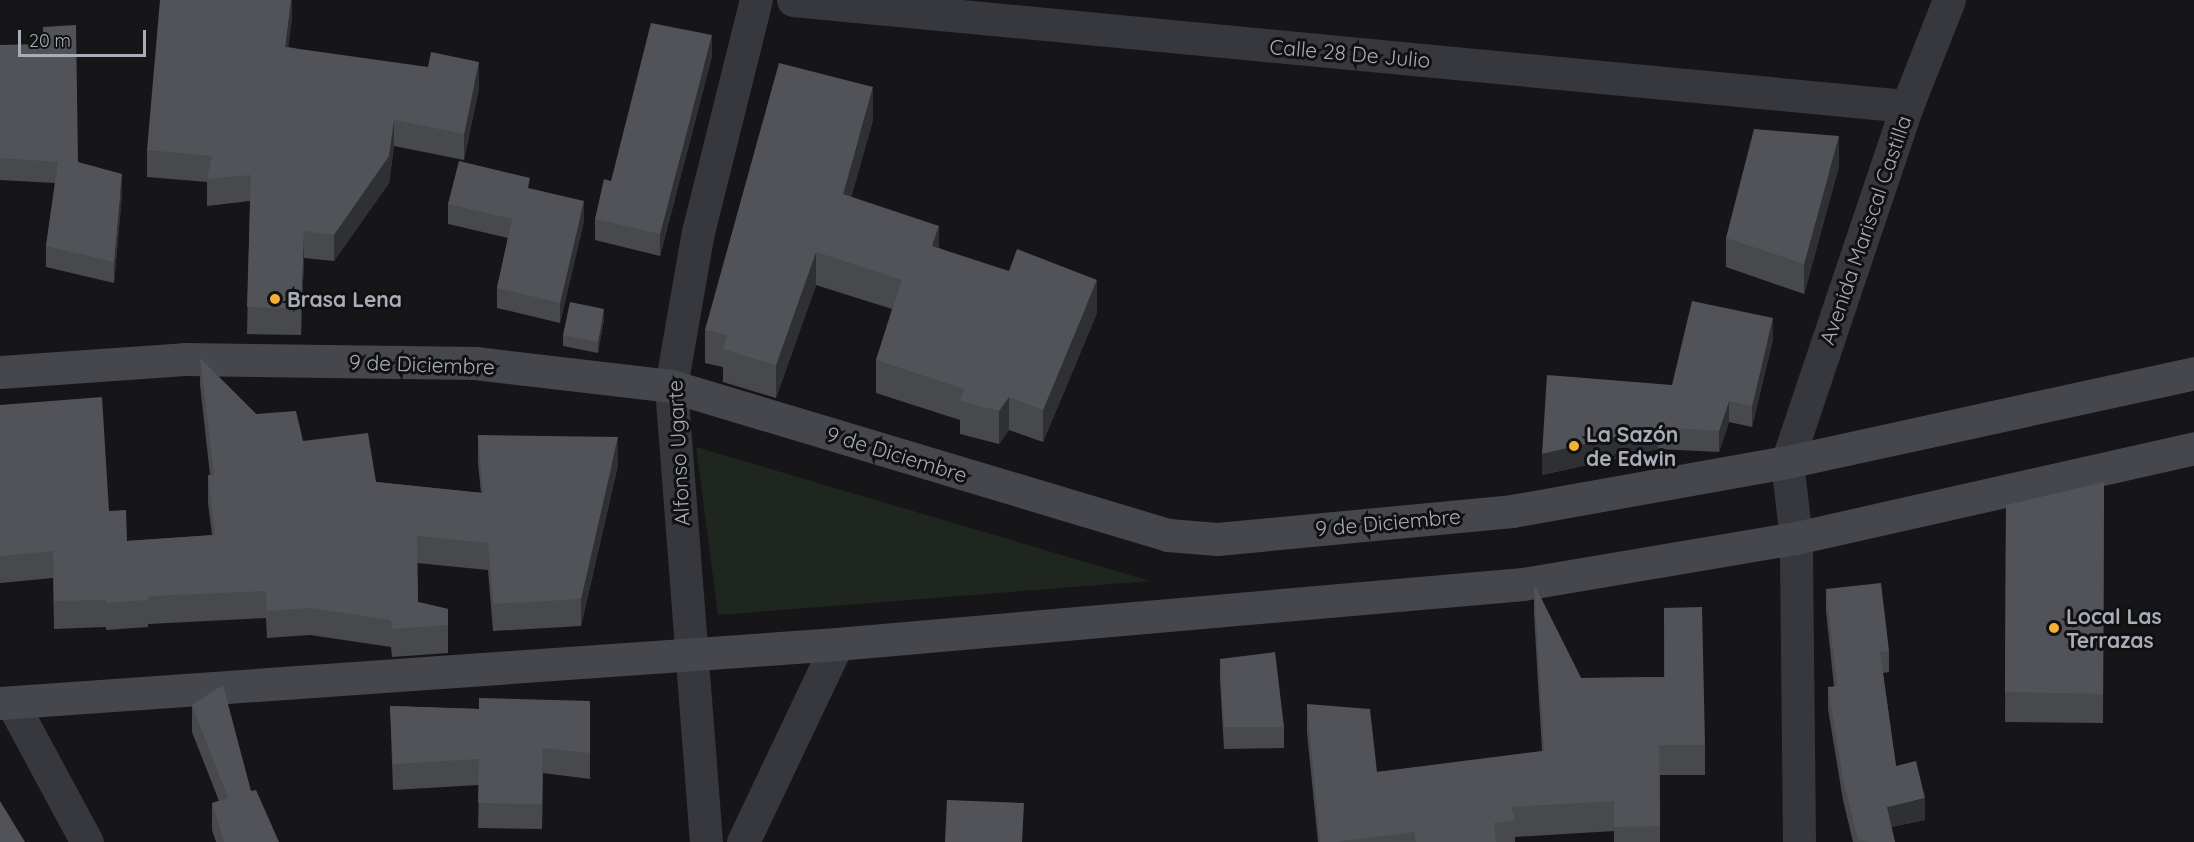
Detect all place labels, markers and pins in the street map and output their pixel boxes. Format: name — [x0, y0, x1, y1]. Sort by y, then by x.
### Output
place label: Brasa Lena — [287, 286, 402, 312]
marker: Brasa Lena — [268, 292, 282, 306]
place label: La Sazón de Edwin — [1586, 421, 1678, 471]
marker: La Sazón de Edwin — [1567, 439, 1581, 453]
place label: Local Las Terrazas — [2066, 603, 2162, 653]
marker: Local Las Terrazas — [2047, 621, 2061, 635]

